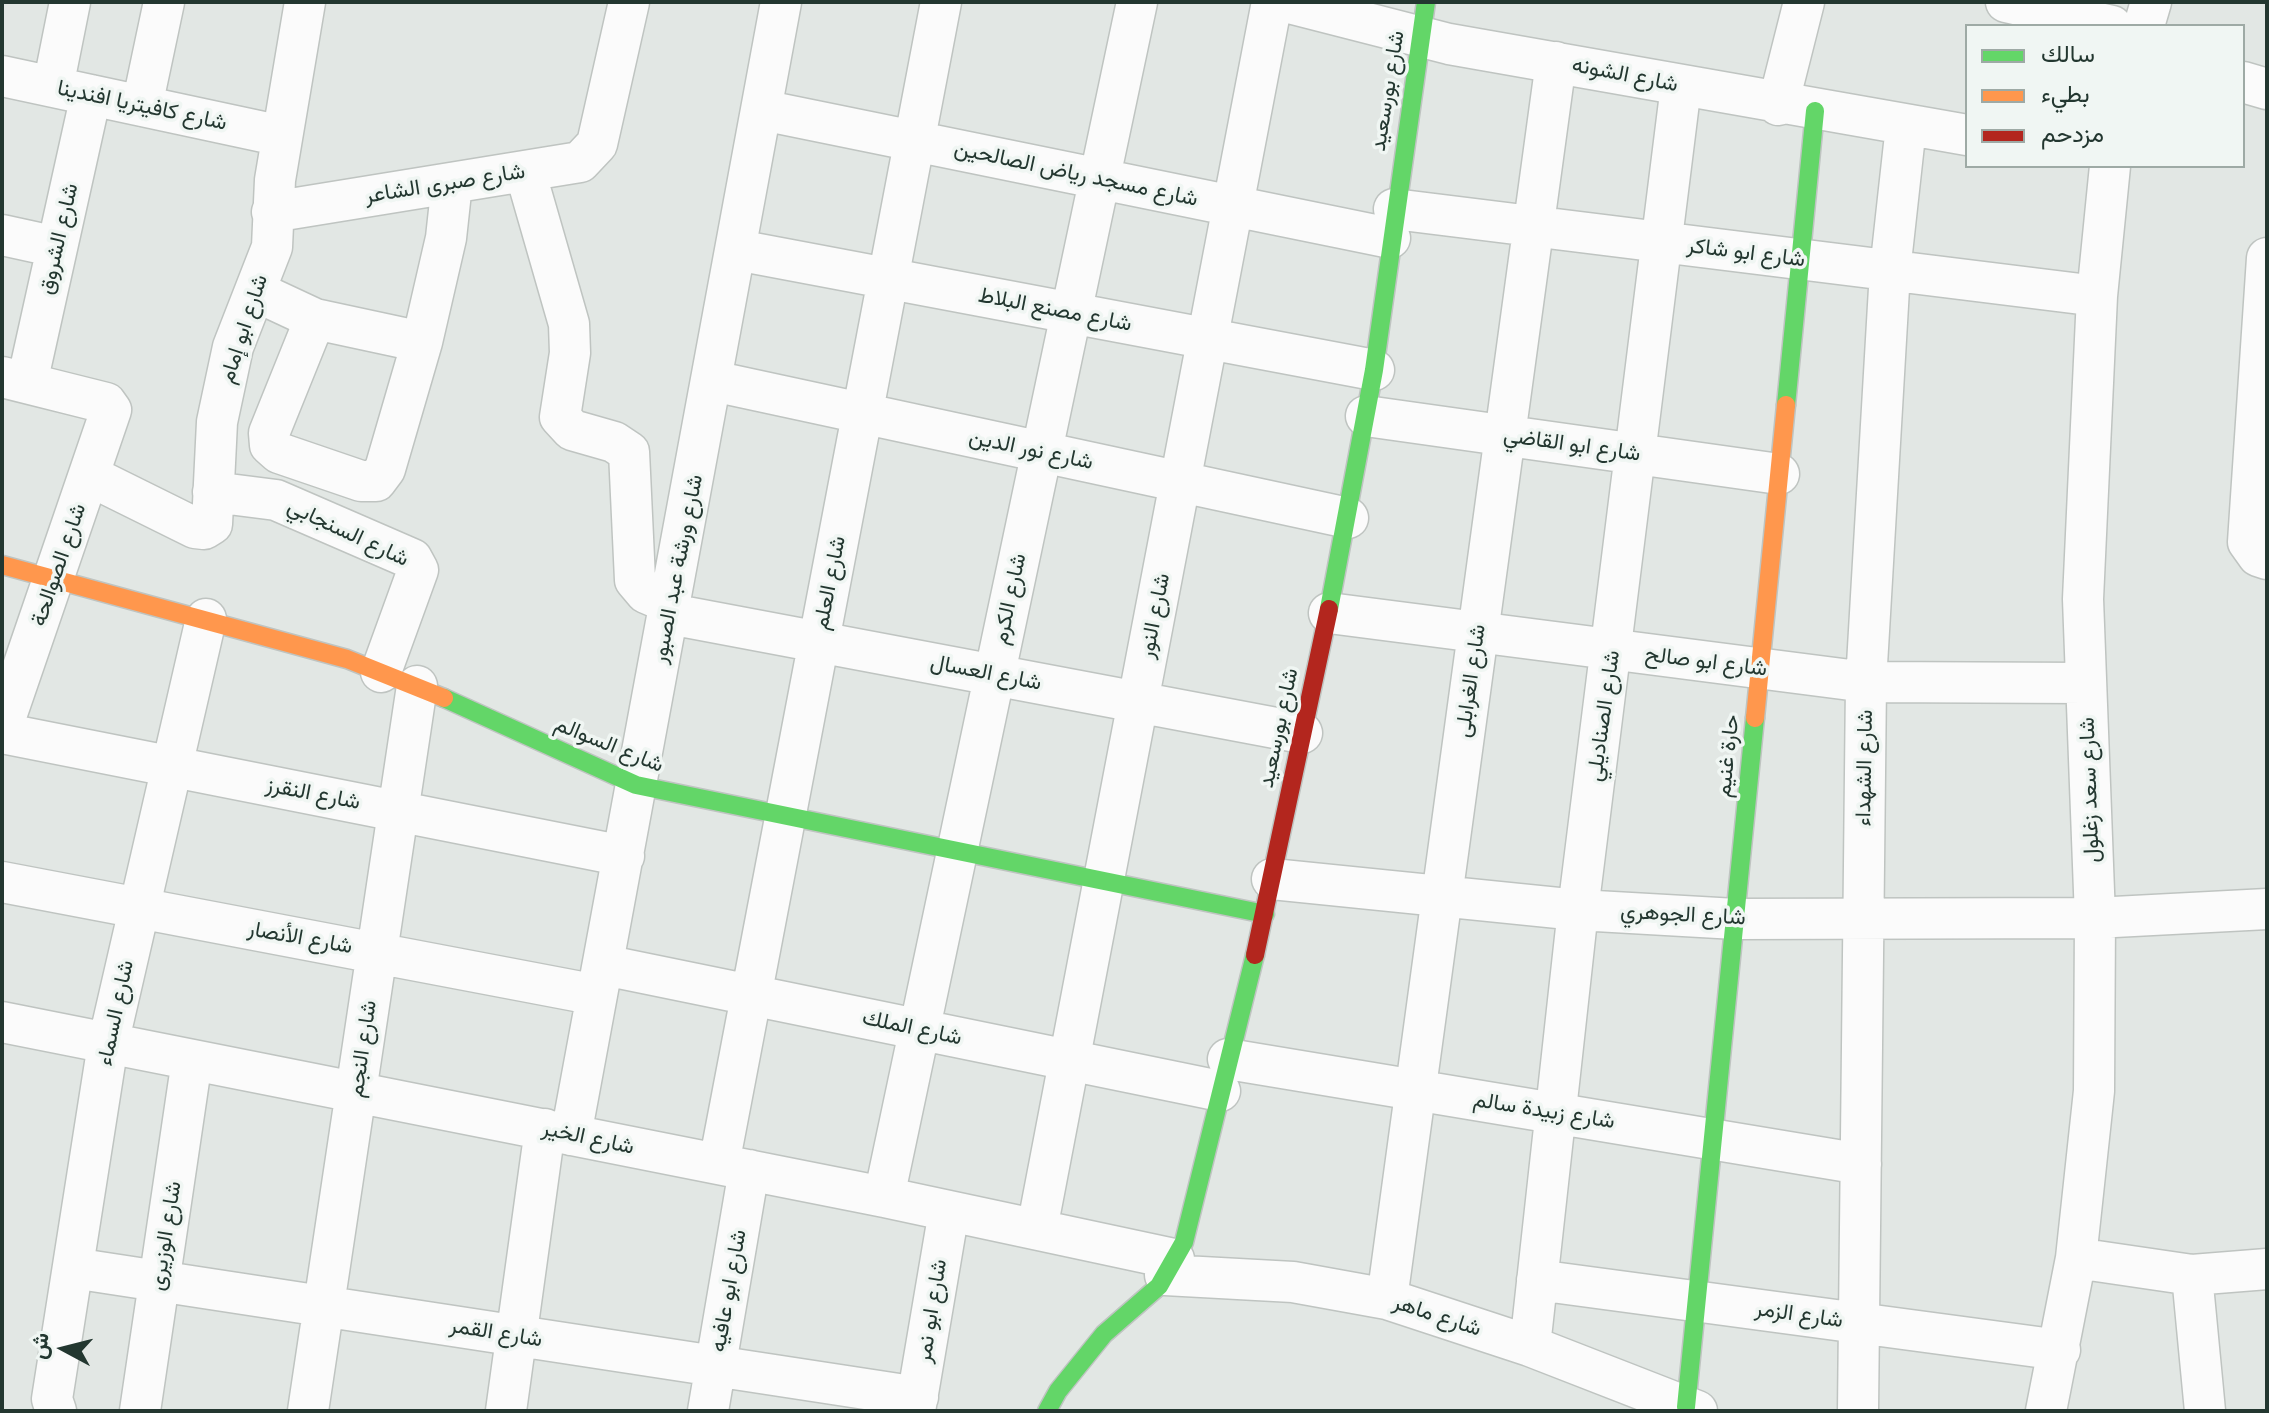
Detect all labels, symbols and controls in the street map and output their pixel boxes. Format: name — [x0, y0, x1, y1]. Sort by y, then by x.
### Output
legend — [1965, 24, 2245, 168]
street label: شارع بورسعيد — [1365, 29, 1411, 153]
text: سالك — [2041, 40, 2095, 68]
street label: شارع الشونه — [1570, 52, 1680, 98]
street label: شارع كافيتريا افندينا — [55, 75, 229, 137]
text: بطيء — [2041, 80, 2090, 108]
text: مزدحم — [2041, 120, 2104, 148]
street label: شارع مسجد رياض الصالحين — [952, 135, 1200, 213]
street label: شارع صبرى الشاعر — [363, 158, 527, 210]
street label: شارع الشروق — [33, 181, 85, 297]
street label: شارع ابو شاكر — [1686, 233, 1806, 273]
street label: شارع ابو إمام — [214, 271, 274, 387]
street label: شارع مصنع البلاط — [976, 282, 1134, 338]
street label: شارع ابو القاضي — [1502, 422, 1642, 468]
street label: شارع نور الدين — [967, 424, 1095, 476]
street label: شارع ورشة عبد الصبور — [647, 472, 709, 666]
street label: شارع السنجابي — [283, 493, 413, 573]
street label: شارع الصوالحة — [26, 500, 92, 630]
street label: شارع العلم — [808, 534, 852, 632]
street label: شارع الكرم — [987, 551, 1033, 647]
street label: شارع النور — [1134, 571, 1176, 661]
street label: شارع الغرابلى — [1450, 623, 1492, 739]
street label: شارع ابو صالح — [1643, 641, 1769, 683]
street label: شارع العسال — [928, 649, 1044, 697]
street label: شارع الصناديلي — [1582, 649, 1626, 783]
street label: شارع بورسعيد — [1253, 666, 1305, 790]
street label: شارع الشهداء — [1851, 709, 1879, 827]
street label: شارع السوالم — [551, 711, 667, 779]
street label: حارة غنيم — [1711, 713, 1745, 799]
street label: شارع سعد زغلول — [2074, 717, 2106, 863]
street label: شارع النقرز — [264, 772, 362, 816]
street label: شارع الجوهري — [1620, 899, 1746, 931]
street label: شارع الأنصار — [245, 916, 355, 960]
street label: شارع السماء — [92, 958, 140, 1068]
street label: شارع النجم — [343, 999, 383, 1099]
street label: شارع الملك — [860, 1005, 964, 1051]
street label: شارع زبيدة سالم — [1471, 1087, 1617, 1135]
street label: شارع الخير — [539, 1115, 637, 1161]
street label: شارع الوزيرى — [144, 1179, 188, 1293]
street label: شارع ابو عافيه — [705, 1228, 753, 1354]
street label: شارع ابو نمر — [911, 1257, 953, 1365]
street label: شارع ماهر — [1389, 1289, 1485, 1343]
street label: شارع الزمر — [1753, 1296, 1845, 1334]
north arrow — [24, 1309, 104, 1389]
street label: شارع القمر — [448, 1313, 544, 1353]
text: ش — [25, 1331, 55, 1361]

